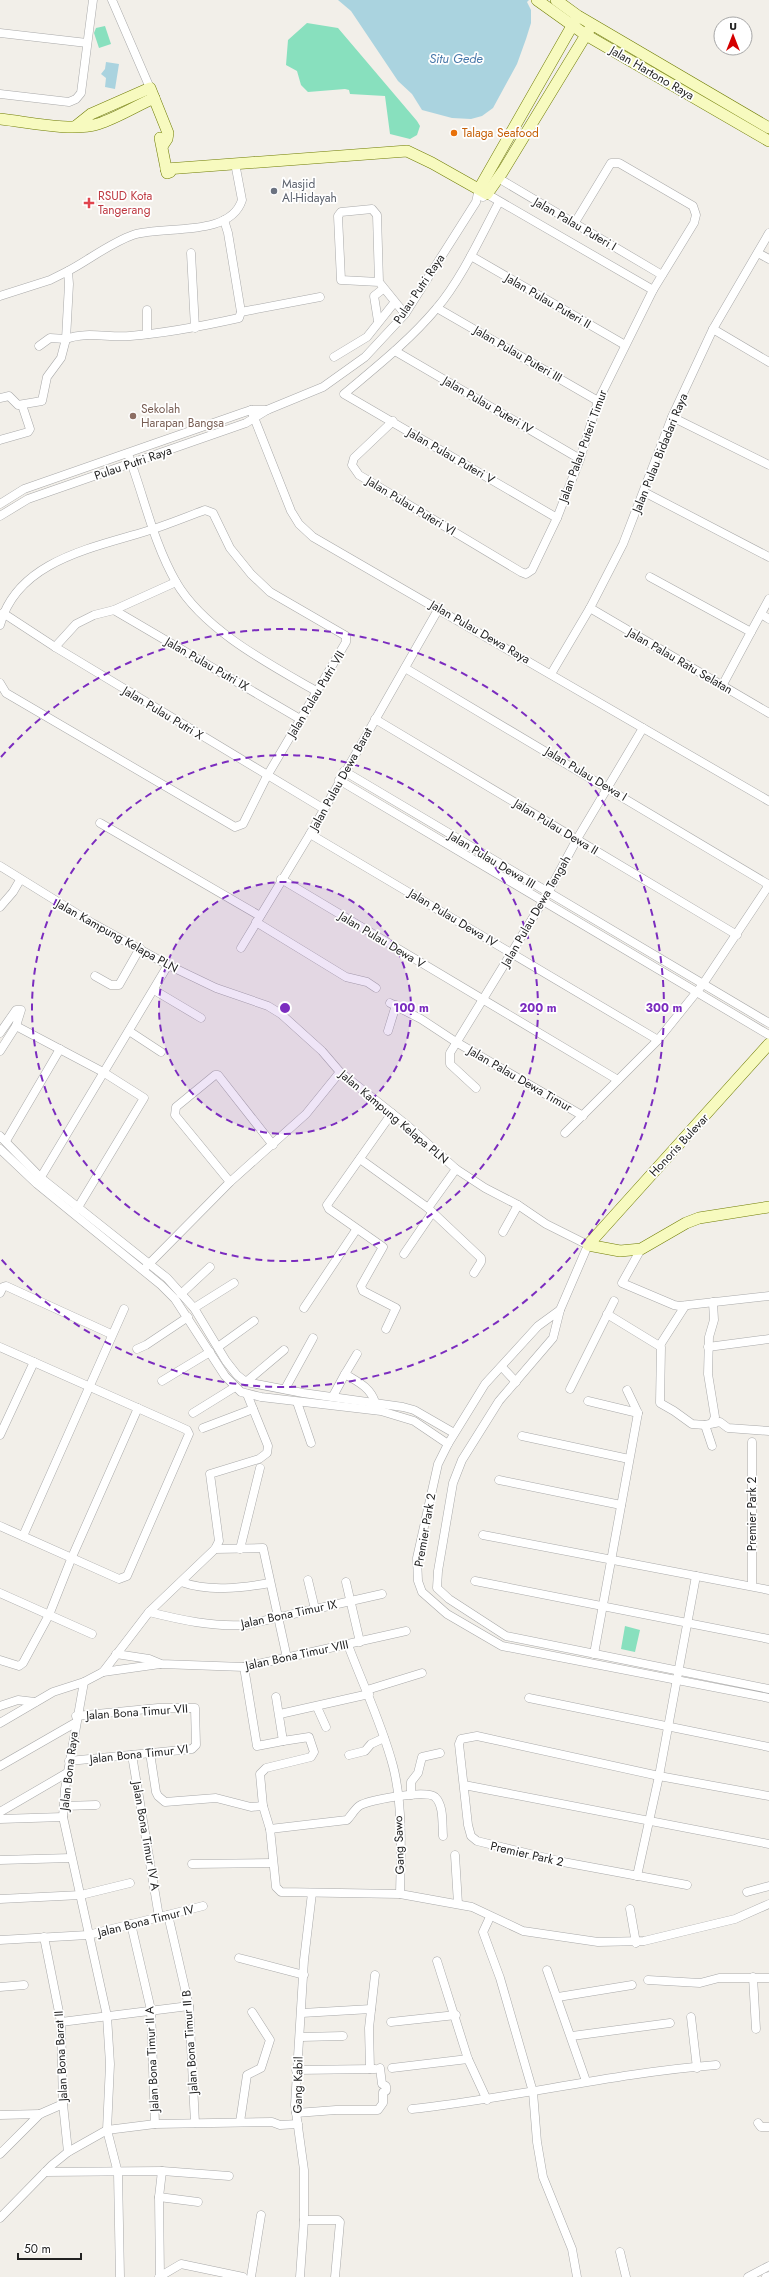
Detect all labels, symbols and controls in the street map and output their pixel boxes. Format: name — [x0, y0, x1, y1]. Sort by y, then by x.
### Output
north arrow — [713, 16, 753, 56]
text: U — [729, 18, 737, 34]
street label: Jalan Hartono Raya — [605, 40, 698, 105]
water label: Situ Gede — [429, 49, 483, 68]
place label: Talaga Seafood — [462, 124, 539, 142]
marker: Talaga Seafood — [449, 128, 459, 138]
place label: Masjid Al-Hidayah — [282, 175, 337, 207]
marker: Masjid Al-Hidayah — [269, 186, 279, 196]
place label: RSUD Kota Tangerang — [98, 187, 152, 219]
street label: Jalan Palau Puteri I — [529, 192, 620, 255]
marker: RSUD Kota Tangerang — [83, 197, 95, 209]
street label: Pulau Putri Raya — [389, 250, 449, 328]
street label: Jalan Pulau Puteri II — [500, 268, 594, 333]
street label: Jalan Pulau Puteri III — [469, 320, 566, 387]
street label: Jalan Pulau Puteri IV — [438, 371, 537, 438]
street label: Jalan Palau Puteri Timur — [554, 386, 612, 507]
street label: Jalan Pulau Bidadari Raya — [627, 390, 692, 517]
place label: Sekolah Harapan Bangsa — [141, 400, 224, 432]
marker: Sekolah Harapan Bangsa — [128, 411, 138, 421]
street label: Jalan Pulau Puteri V — [402, 423, 498, 488]
street label: Pulau Putri Raya — [92, 441, 174, 485]
street label: Jalan Pulau Puteri VI — [361, 471, 459, 540]
street label: Jalan Pulau Dewa Raya — [425, 595, 534, 668]
street label: Jalan Palau Ratu Selatan — [622, 622, 736, 699]
street label: Jalan Pulau Putri IX — [160, 632, 253, 695]
street label: Jalan Pulau Putri VII — [282, 647, 349, 742]
street label: Jalan Pulau Putri X — [118, 681, 207, 744]
street label: Jalan Pulau Dewa Barat — [304, 724, 377, 835]
street label: Jalan Pulau Dewa I — [540, 741, 630, 806]
street label: Jalan Pulau Dewa II — [509, 794, 602, 859]
street label: Jalan Pulau Dewa III — [443, 826, 539, 893]
street label: Jalan Pulau Dewa Tengah — [496, 852, 575, 972]
street label: Jalan Pulau Dewa IV — [403, 883, 501, 952]
street label: Jalan Kampung Kelapa PLN — [51, 894, 181, 977]
street label: Jalan Pulau Dewa V — [334, 906, 429, 973]
text: 100 m — [393, 999, 429, 1017]
text: 200 m — [519, 999, 557, 1017]
text: 300 m — [646, 999, 683, 1017]
centre of rings — [278, 1001, 292, 1015]
street label: Jalan Palau Dewa Timur — [463, 1041, 576, 1117]
street label: Jalan Kampung Kelapa PLN — [334, 1065, 452, 1168]
street label: Honoris Bulevar — [645, 1109, 714, 1181]
street label: Premier Park 2 — [743, 1477, 761, 1551]
street label: Premier Park 2 — [410, 1492, 440, 1568]
street label: Jalan Bona Timur IX — [237, 1595, 339, 1633]
street label: Jalan Bona Timur VIII — [242, 1635, 350, 1675]
street label: Jalan Bona Timur VII — [84, 1699, 188, 1725]
street label: Jalan Bona Raya — [55, 1730, 83, 1814]
street label: Jalan Bona Timur VI — [87, 1740, 189, 1768]
street label: Jalan Bona Timur IV A — [127, 1778, 164, 1892]
street label: Gang Sawo — [389, 1815, 409, 1875]
street label: Premier Park 2 — [489, 1837, 566, 1871]
street label: Jalan Bona Timur IV — [94, 1900, 196, 1942]
street label: Jalan Bona Timur II B — [177, 1989, 203, 2097]
street label: Jalan Bona Timur II A — [140, 2006, 164, 2114]
street label: Jalan Bona Barat II — [50, 2010, 72, 2104]
street label: Gang Kabil — [289, 2056, 307, 2114]
scale bar — [18, 2235, 81, 2261]
text: 50 m — [24, 2240, 51, 2258]

